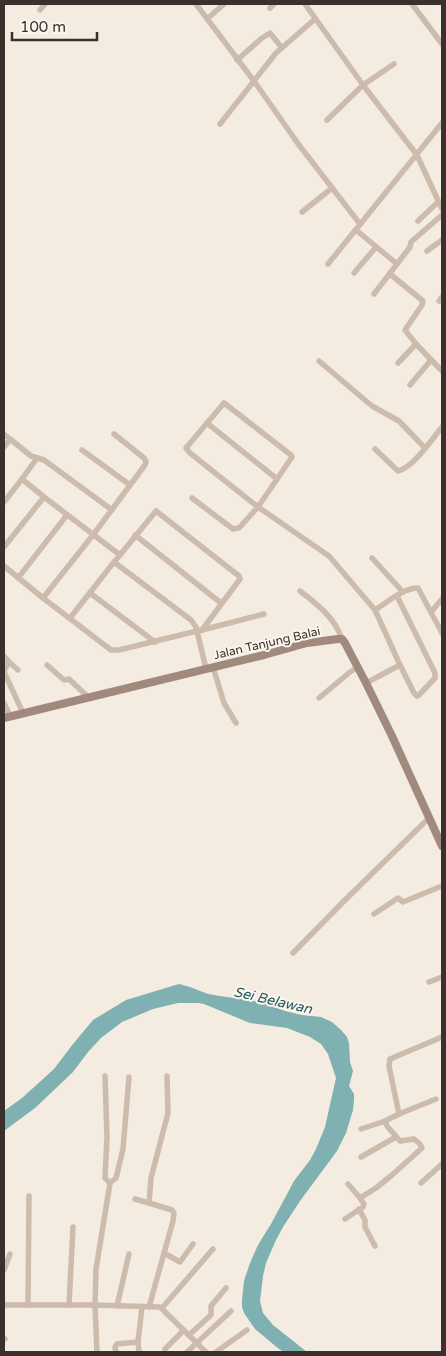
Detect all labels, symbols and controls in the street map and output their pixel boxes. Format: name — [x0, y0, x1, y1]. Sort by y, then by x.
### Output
scale bar — [12, 10, 98, 42]
text: 100 m — [20, 18, 66, 36]
street label: Jalan Tanjung Balai — [212, 624, 322, 662]
water label: Sei Belawan — [232, 983, 314, 1018]

